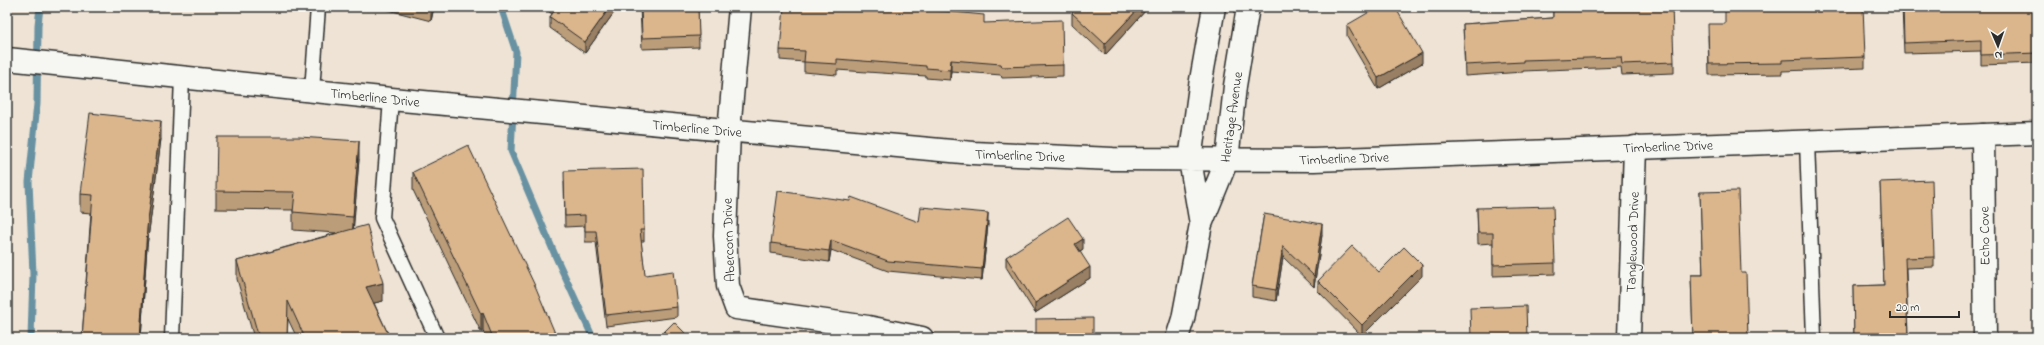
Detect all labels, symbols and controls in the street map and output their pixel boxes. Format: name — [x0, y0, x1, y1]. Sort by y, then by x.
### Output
north arrow — [1978, 26, 2018, 66]
text: N — [1994, 47, 2002, 63]
street label: Heritage Avenue — [1216, 70, 1250, 164]
street label: Timberline Drive — [329, 83, 422, 114]
street label: Timberline Drive — [651, 115, 743, 144]
street label: Timberline Drive — [1623, 135, 1714, 160]
street label: Timberline Drive — [975, 144, 1066, 169]
street label: Timberline Drive — [1299, 147, 1390, 172]
street label: Tanglewood Drive — [1621, 190, 1647, 293]
street label: Abercorn Drive — [718, 197, 741, 282]
street label: Echo Cove — [1974, 205, 1997, 266]
scale bar — [1890, 293, 1959, 319]
text: 20 m — [1896, 299, 1919, 317]

